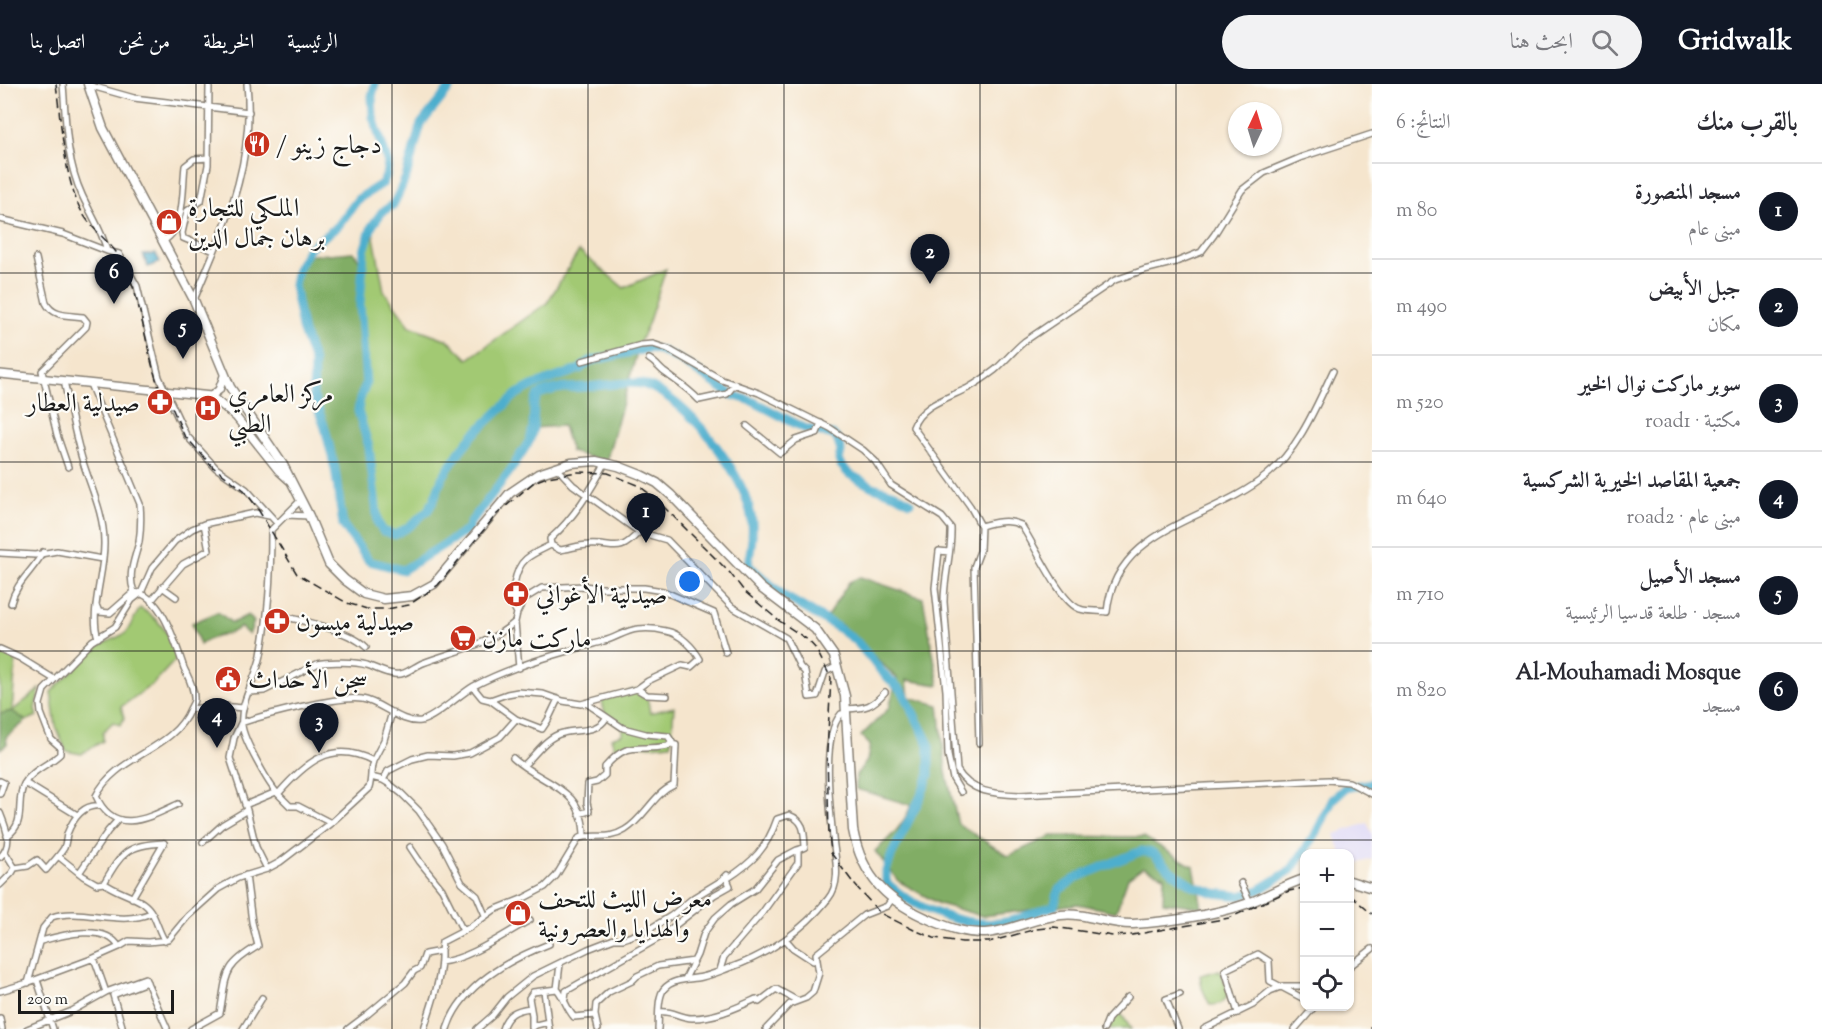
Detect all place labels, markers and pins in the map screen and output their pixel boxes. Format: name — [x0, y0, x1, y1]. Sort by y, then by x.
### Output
place label: / دجاج زينو — [276, 128, 382, 168]
restaurant icon: / دجاج زينو — [242, 129, 272, 159]
place label: الملكي للتجارة برهان جمال الدين — [188, 191, 325, 258]
shop icon: الملكي للتجارة برهان جمال الدين — [154, 207, 184, 237]
pin: 2 — [910, 234, 950, 284]
pin: 6 — [94, 254, 134, 304]
pin: 5 — [164, 310, 202, 359]
place label: مركز العامري الطبي — [228, 377, 333, 447]
place label: صيدلية العطار — [24, 386, 140, 423]
pharmacy icon: صيدلية العطار — [145, 387, 175, 417]
hospital icon: مركز العامري الطبي — [193, 393, 223, 423]
pin: 1 — [626, 494, 666, 543]
place label: صيدلية الأغواني — [536, 576, 667, 616]
pharmacy icon: صيدلية الأغواني — [501, 579, 531, 609]
place label: صيدلية ميسون — [296, 605, 414, 642]
pharmacy icon: صيدلية ميسون — [262, 606, 292, 636]
place label: ماركت مازن — [482, 622, 592, 659]
supermarket icon: ماركت مازن — [448, 623, 478, 653]
place label: سجن الأحداث — [248, 661, 368, 700]
public building icon: سجن الأحداث — [213, 664, 243, 694]
pin: 4 — [198, 698, 236, 748]
pin: 3 — [300, 704, 338, 753]
place label: معرض الليث للتحف والهدايا والعصرونية — [538, 882, 712, 949]
shop icon: معرض الليث للتحف والهدايا والعصرونية — [503, 898, 533, 928]

